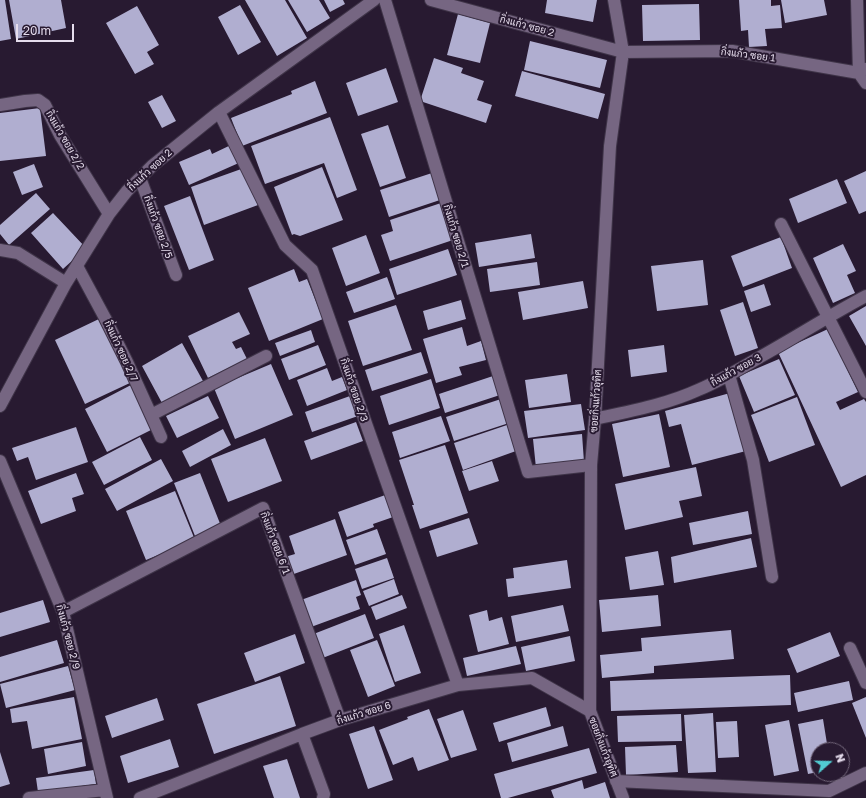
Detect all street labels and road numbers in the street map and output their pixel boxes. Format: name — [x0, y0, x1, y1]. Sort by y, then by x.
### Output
street label: กิ่งแก้ว ซอย 2 — [499, 13, 555, 39]
street label: กิ่งแก้ว ซอย 1 — [720, 46, 776, 64]
street label: กิ่งแก้ว ซอย 2/2 — [43, 108, 87, 172]
street label: กิ่งแก้ว ซอย 2 — [126, 147, 174, 193]
street label: กิ่งแก้ว ซอย 2/5 — [141, 194, 175, 260]
street label: กิ่งแก้ว ซอย 2/1 — [441, 203, 471, 269]
street label: กิ่งแก้ว ซอย 2/7 — [102, 319, 140, 383]
street label: กิ่งแก้ว ซอย 3 — [709, 351, 763, 389]
street label: กิ่งแก้ว ซอย 2/3 — [338, 357, 370, 423]
street label: ซอยกิ่งแก้วอุทิศ — [588, 369, 604, 433]
street label: กิ่งแก้ว ซอย 6/1 — [258, 510, 292, 576]
street label: กิ่งแก้ว ซอย 2/9 — [54, 603, 82, 671]
street label: กิ่งแก้ว ซอย 6 — [336, 699, 392, 727]
street label: ซอยกิ่งแก้วอุทิศ — [586, 715, 620, 779]

